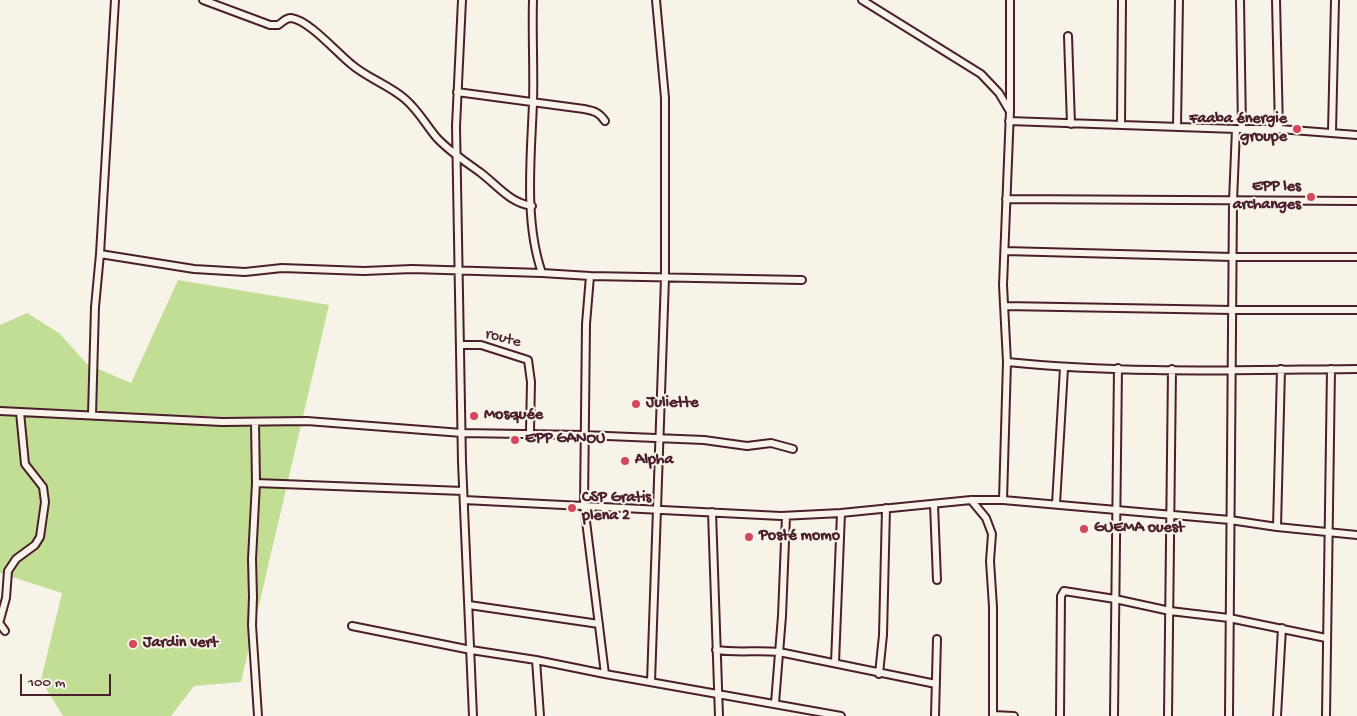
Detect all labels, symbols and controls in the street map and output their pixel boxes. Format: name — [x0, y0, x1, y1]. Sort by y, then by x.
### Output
place label: Faaba énergie groupe — [1189, 110, 1287, 148]
marker: Faaba énergie groupe — [1291, 123, 1303, 135]
place label: EPP les archanges — [1233, 178, 1301, 216]
marker: EPP les archanges — [1305, 191, 1317, 203]
street label: route — [483, 325, 523, 353]
place label: Juliette — [646, 394, 699, 414]
marker: Juliette — [630, 398, 642, 410]
place label: Mosquée — [484, 406, 543, 426]
marker: Mosquée — [468, 410, 480, 422]
place label: EPP GANOU — [525, 430, 605, 450]
marker: EPP GANOU — [509, 434, 521, 446]
place label: Alpha — [635, 451, 673, 471]
marker: Alpha — [619, 455, 631, 467]
place label: CSP Gratis plena 2 — [582, 489, 651, 527]
marker: CSP Gratis plena 2 — [566, 502, 578, 514]
place label: GUEMA ouest — [1094, 519, 1184, 539]
marker: GUEMA ouest — [1078, 523, 1090, 535]
place label: Posté momo — [759, 527, 840, 547]
marker: Posté momo — [743, 531, 755, 543]
place label: Jardin vert — [143, 634, 218, 654]
marker: Jardin vert — [127, 638, 139, 650]
scale bar — [22, 664, 114, 696]
text: 100 m — [28, 674, 65, 692]

